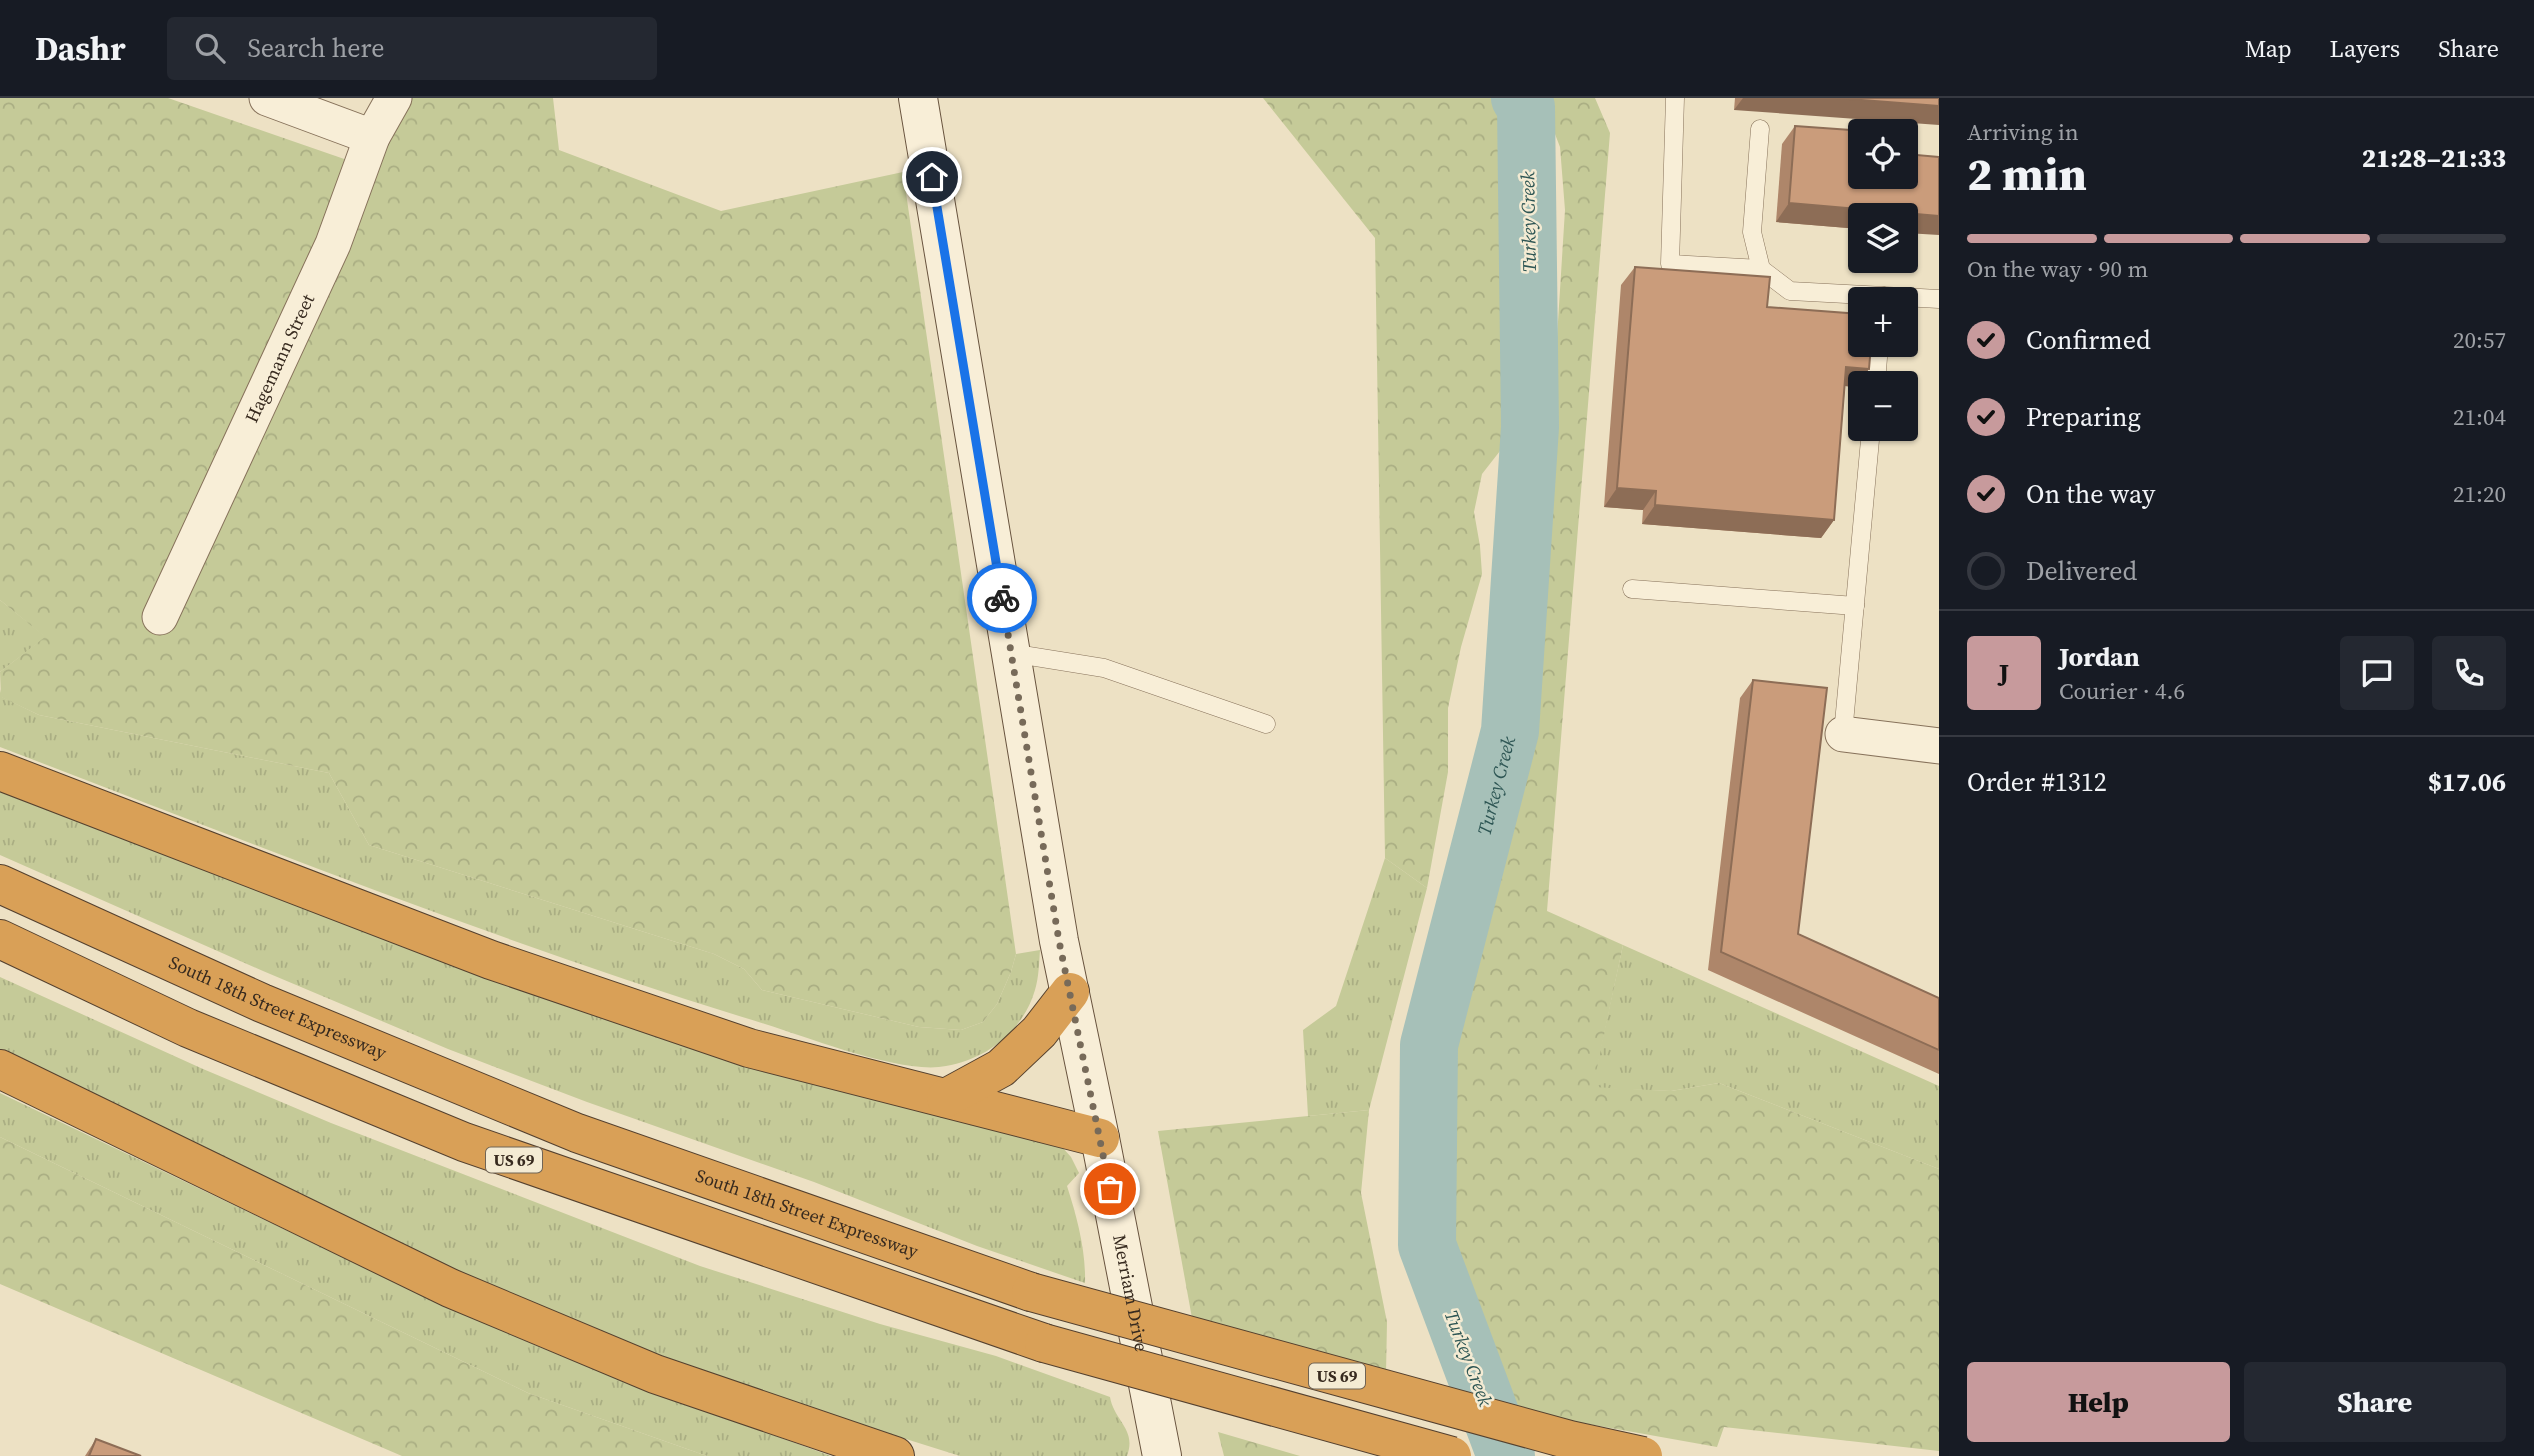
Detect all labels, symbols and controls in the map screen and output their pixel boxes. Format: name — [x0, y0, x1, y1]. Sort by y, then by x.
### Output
search box — [167, 17, 657, 80]
text: Dashr — [35, 26, 125, 71]
icon: search — [191, 29, 229, 67]
text: Search here — [247, 30, 385, 66]
text: Map — [2245, 32, 2292, 65]
text: Layers — [2330, 32, 2400, 65]
text: Share — [2438, 32, 2499, 65]
text: Arriving in — [1967, 116, 2079, 148]
map controls — [1848, 119, 1918, 441]
button: locate — [1848, 119, 1918, 189]
text: 21:28–21:33 — [2362, 140, 2506, 176]
text: 2 min — [1967, 142, 2087, 205]
pin — [902, 147, 962, 207]
icon: home — [913, 158, 951, 196]
water label: Turkey Creek — [1514, 171, 1542, 273]
button: layers — [1848, 203, 1918, 273]
text: On the way · 90 m — [1967, 253, 2148, 285]
button: + — [1848, 287, 1918, 357]
street label: Hagemann Street — [239, 290, 320, 427]
icon: check — [1967, 321, 2005, 359]
text: Confirmed — [2026, 322, 2151, 358]
text: 20:57 — [2453, 324, 2506, 356]
button: − — [1848, 371, 1918, 441]
icon: check — [1967, 398, 2005, 436]
text: Preparing — [2026, 399, 2141, 435]
text: 21:04 — [2453, 401, 2506, 433]
icon: check — [1967, 475, 2005, 513]
text: On the way — [2026, 476, 2155, 512]
text: 21:20 — [2453, 478, 2506, 510]
text: Delivered — [2026, 553, 2137, 589]
courier — [967, 563, 1037, 633]
icon: bike — [983, 579, 1021, 617]
button: chat — [2340, 636, 2414, 710]
button: phone — [2432, 636, 2506, 710]
text: Jordan — [2059, 639, 2140, 675]
text: J — [1999, 655, 2009, 691]
text: Courier · 4.6 — [2059, 675, 2185, 707]
water label: Turkey Creek — [1471, 734, 1521, 838]
text: Order #1312 — [1967, 764, 2107, 800]
text: $17.06 — [2428, 764, 2506, 800]
street label: South 18th Street Expressway — [165, 949, 391, 1065]
road number: US 69 — [486, 1148, 542, 1172]
pin — [1080, 1159, 1140, 1219]
street label: South 18th Street Expressway — [692, 1162, 922, 1264]
icon: bag — [1091, 1170, 1129, 1208]
street label: Merriam Drive — [1107, 1232, 1154, 1354]
water label: Turkey Creek — [1439, 1306, 1499, 1410]
button: Help — [1967, 1362, 2230, 1442]
button: Share — [2244, 1362, 2506, 1442]
road number: US 69 — [1309, 1364, 1365, 1388]

